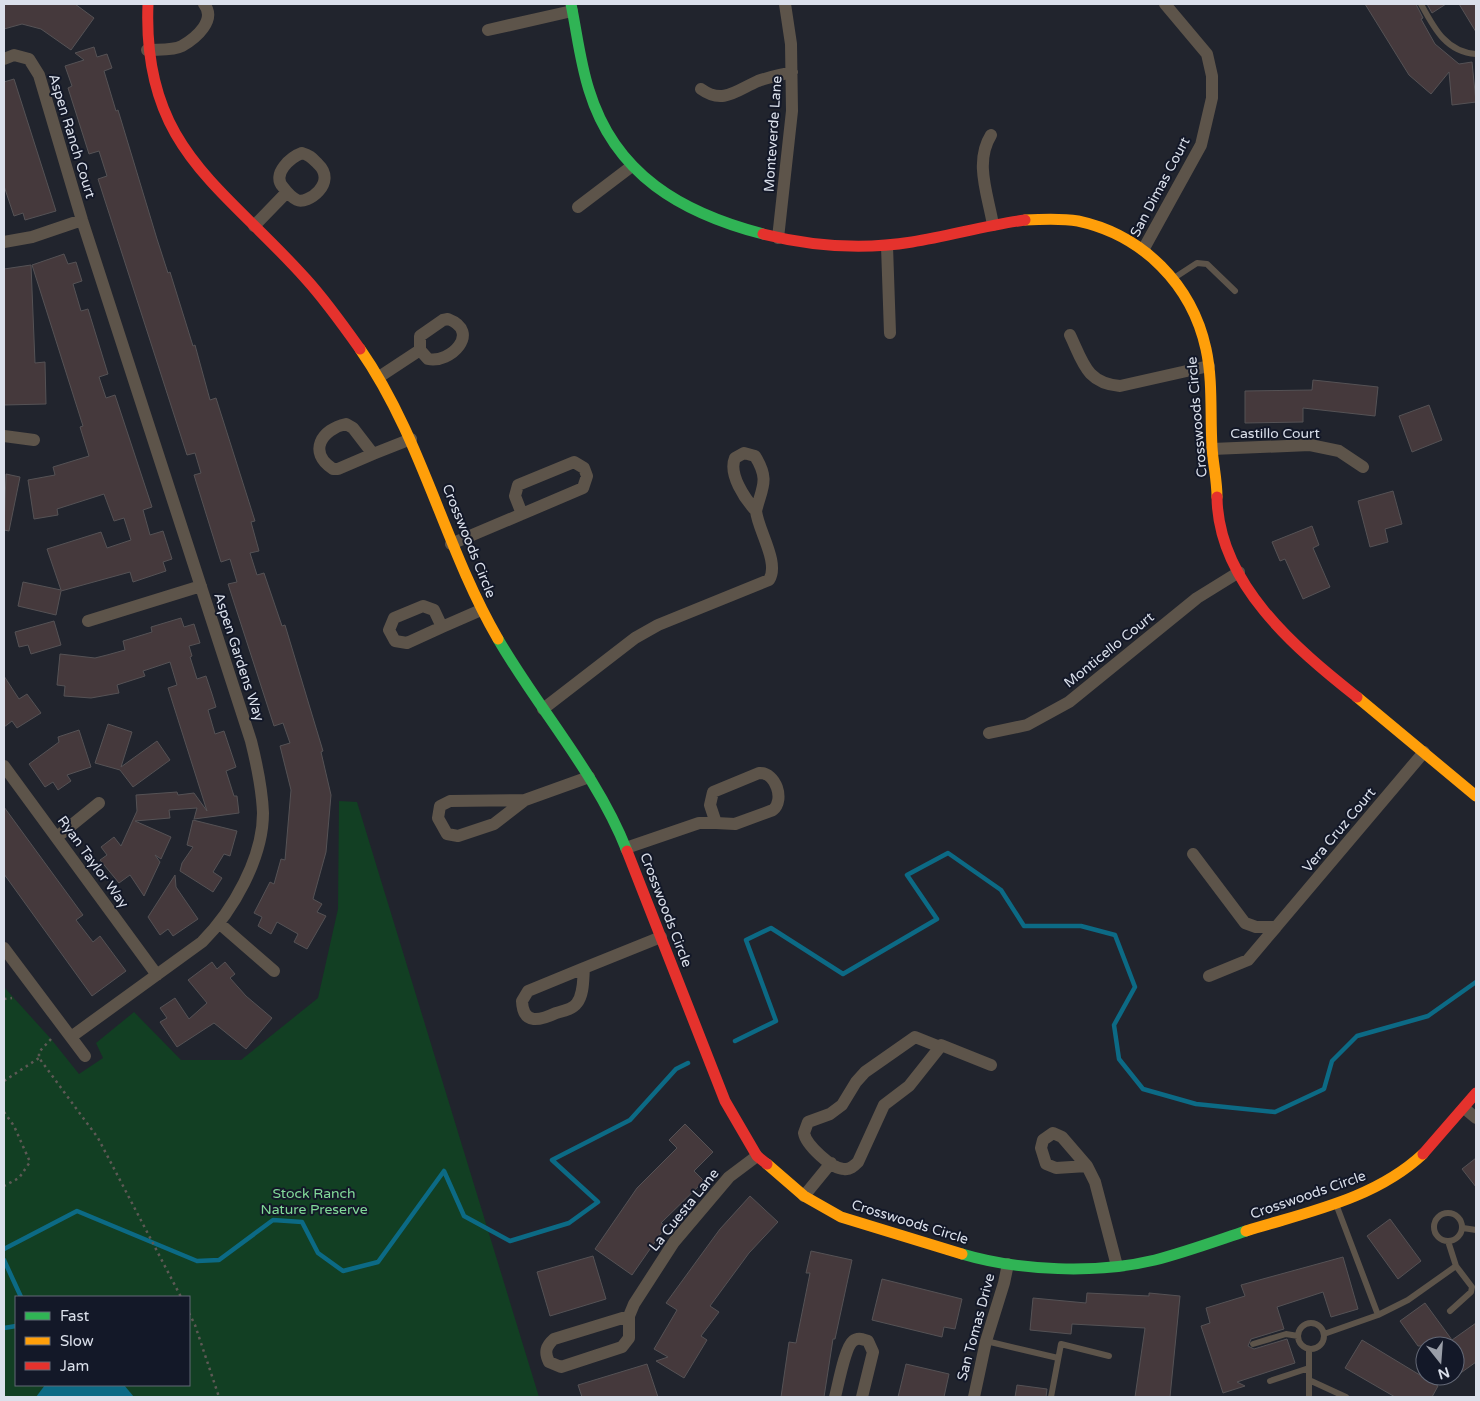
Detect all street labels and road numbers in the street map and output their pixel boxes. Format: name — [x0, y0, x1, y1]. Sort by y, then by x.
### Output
street label: Aspen Ranch Court — [45, 72, 99, 201]
street label: Monteverde Lane — [760, 75, 786, 193]
street label: San Dimas Court — [1126, 133, 1194, 240]
street label: Crosswoods Circle — [1183, 356, 1211, 478]
street label: Castillo Court — [1230, 425, 1320, 442]
street label: Crosswoods Circle — [438, 482, 500, 600]
street label: Aspen Gardens Way — [210, 591, 268, 724]
street label: Monticello Court — [1061, 608, 1158, 691]
street label: Vera Cruz Court — [1299, 784, 1380, 876]
street label: Ryan Taylor Way — [54, 813, 132, 912]
street label: Crosswoods Circle — [636, 850, 696, 970]
street label: La Cuesta Lane — [645, 1165, 723, 1255]
street label: Crosswoods Circle — [1248, 1167, 1368, 1223]
street label: Crosswoods Circle — [850, 1196, 970, 1248]
street label: San Tomas Drive — [954, 1271, 999, 1383]

